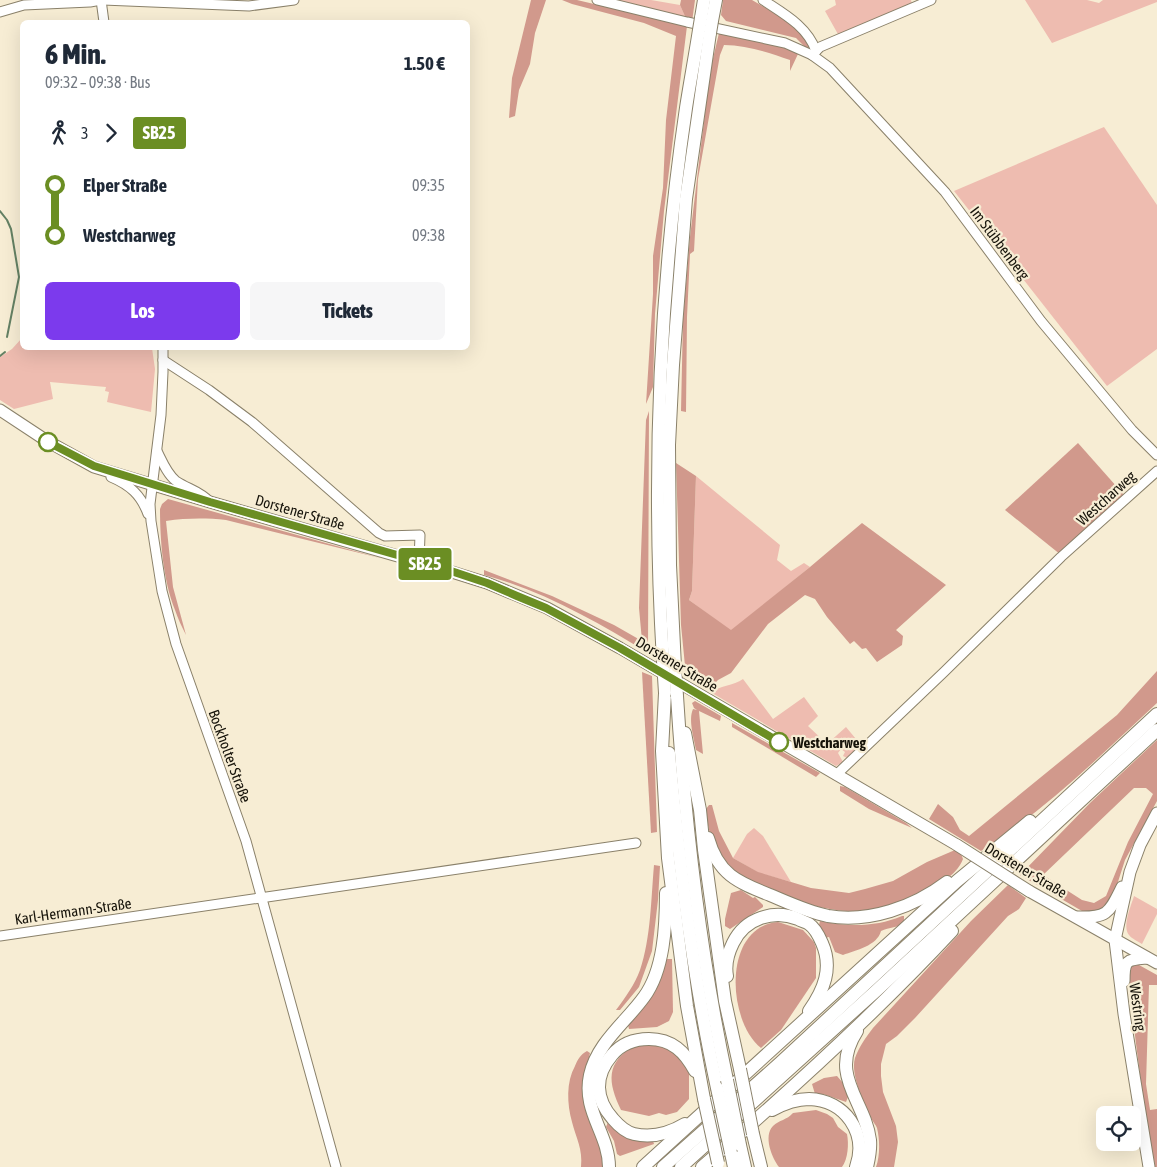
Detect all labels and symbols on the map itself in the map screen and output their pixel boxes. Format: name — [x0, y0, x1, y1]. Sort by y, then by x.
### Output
street label: Im Stübbenberg — [967, 203, 1033, 283]
unlabelled marker — [38, 432, 58, 452]
street label: Westcharweg — [1073, 467, 1139, 529]
street label: Dorstener Straße — [253, 491, 347, 533]
line badge: SB25 — [390, 548, 460, 580]
street label: Dorstener Straße — [633, 633, 721, 695]
street label: Bockholter Straße — [205, 707, 255, 805]
marker: Westcharweg — [769, 732, 789, 752]
place label: Westcharweg — [792, 734, 867, 751]
street label: Dorstener Straße — [982, 839, 1070, 901]
street label: Karl-Hermann-Straße — [13, 894, 133, 928]
street label: Westring — [1126, 982, 1150, 1033]

